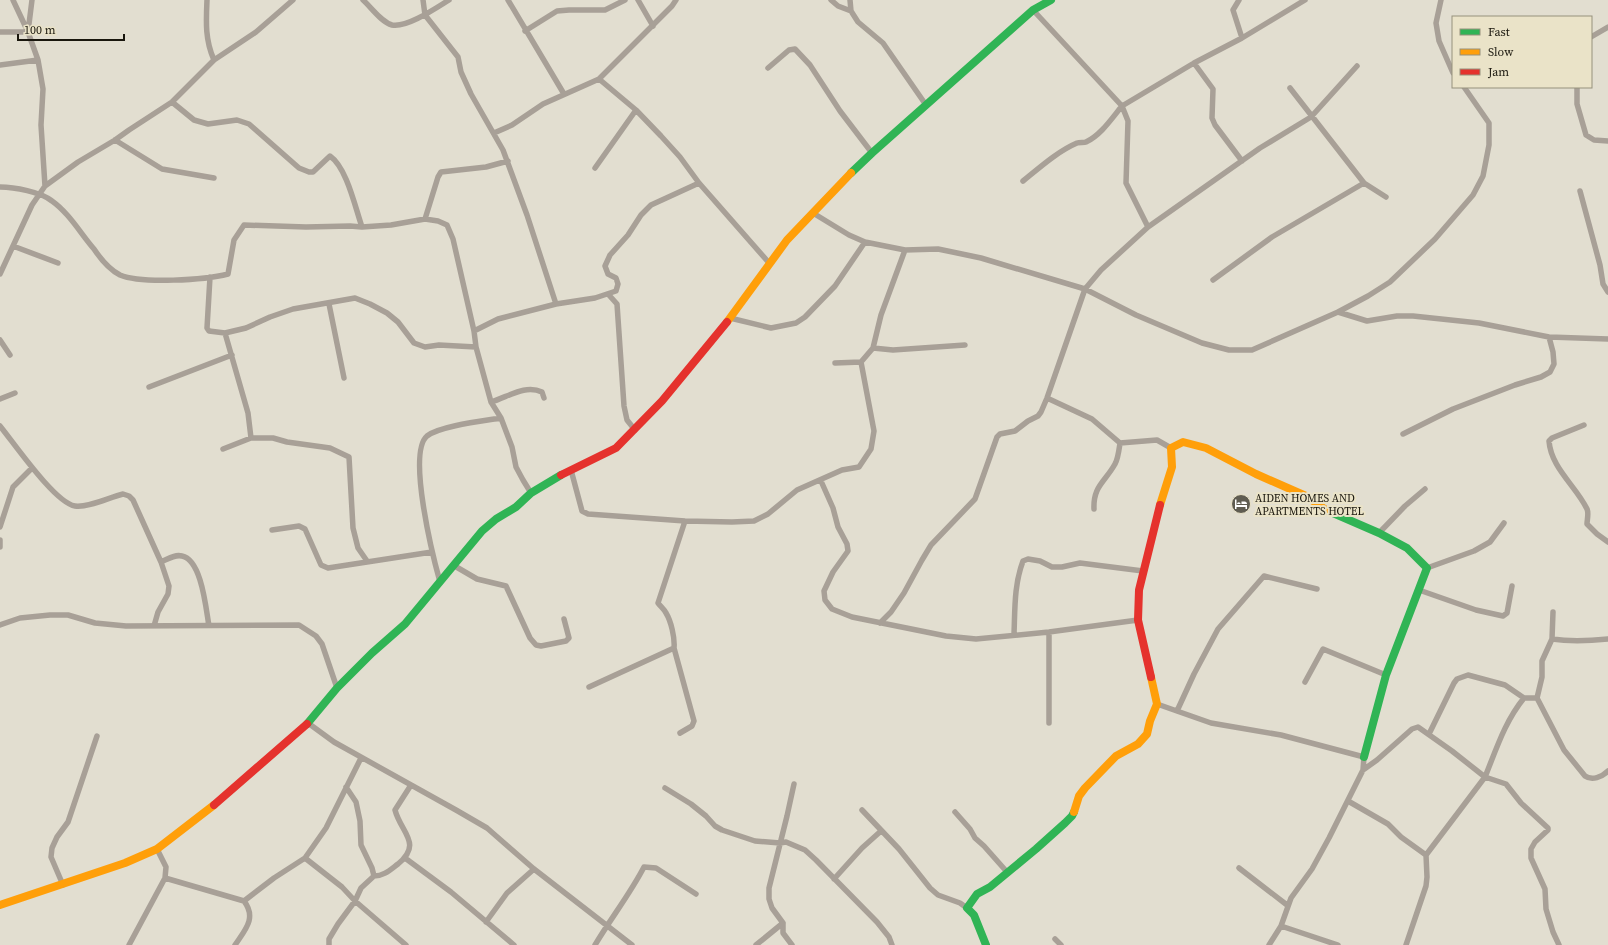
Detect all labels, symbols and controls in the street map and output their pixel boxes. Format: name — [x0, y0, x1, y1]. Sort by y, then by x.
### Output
scale bar — [18, 16, 124, 42]
legend — [1452, 16, 1592, 88]
text: 100 m — [24, 22, 56, 38]
text: Fast — [1488, 24, 1510, 40]
text: Slow — [1488, 44, 1514, 60]
text: Jam — [1487, 64, 1509, 80]
place label: AIDEN HOMES AND APARTMENTS HOTEL — [1255, 491, 1364, 519]
hotel icon: AIDEN HOMES AND APARTMENTS HOTEL — [1230, 493, 1252, 515]

